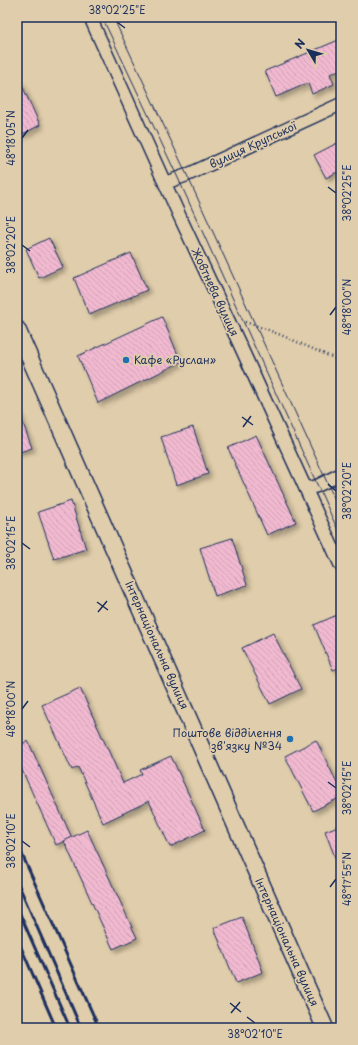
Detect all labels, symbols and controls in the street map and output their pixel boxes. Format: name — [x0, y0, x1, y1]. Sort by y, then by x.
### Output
text: 38°02'25"E — [89, 2, 145, 17]
north arrow — [288, 30, 328, 70]
text: N — [290, 35, 309, 52]
text: 48°18'05"N — [3, 110, 18, 166]
street label: вулиця Крупської — [206, 116, 300, 172]
text: 38°02'25"E — [339, 165, 354, 221]
text: 38°02'20"E — [3, 216, 18, 274]
street label: Жовтнева вулиця — [187, 245, 243, 339]
text: 48°18'00"N — [339, 279, 354, 335]
place label: Кафе «Руслан» — [134, 351, 216, 368]
marker: Кафе «Руслан» — [121, 355, 131, 365]
text: 38°02'20"E — [339, 462, 354, 520]
text: 38°02'15"E — [3, 516, 18, 570]
street label: Інтернаціональна вулиця — [121, 578, 193, 712]
text: 48°18'00"N — [3, 681, 18, 737]
place label: Поштове відділення зв'язку №34 — [173, 724, 282, 754]
marker: Поштове відділення зв'язку №34 — [285, 734, 295, 744]
text: 38°02'15"E — [339, 761, 354, 815]
text: 38°02'10"E — [3, 813, 18, 869]
text: 48°17'55"N — [339, 852, 354, 906]
street label: Інтернаціональна вулиця — [251, 875, 323, 1009]
text: 38°02'10"E — [227, 1026, 283, 1041]

